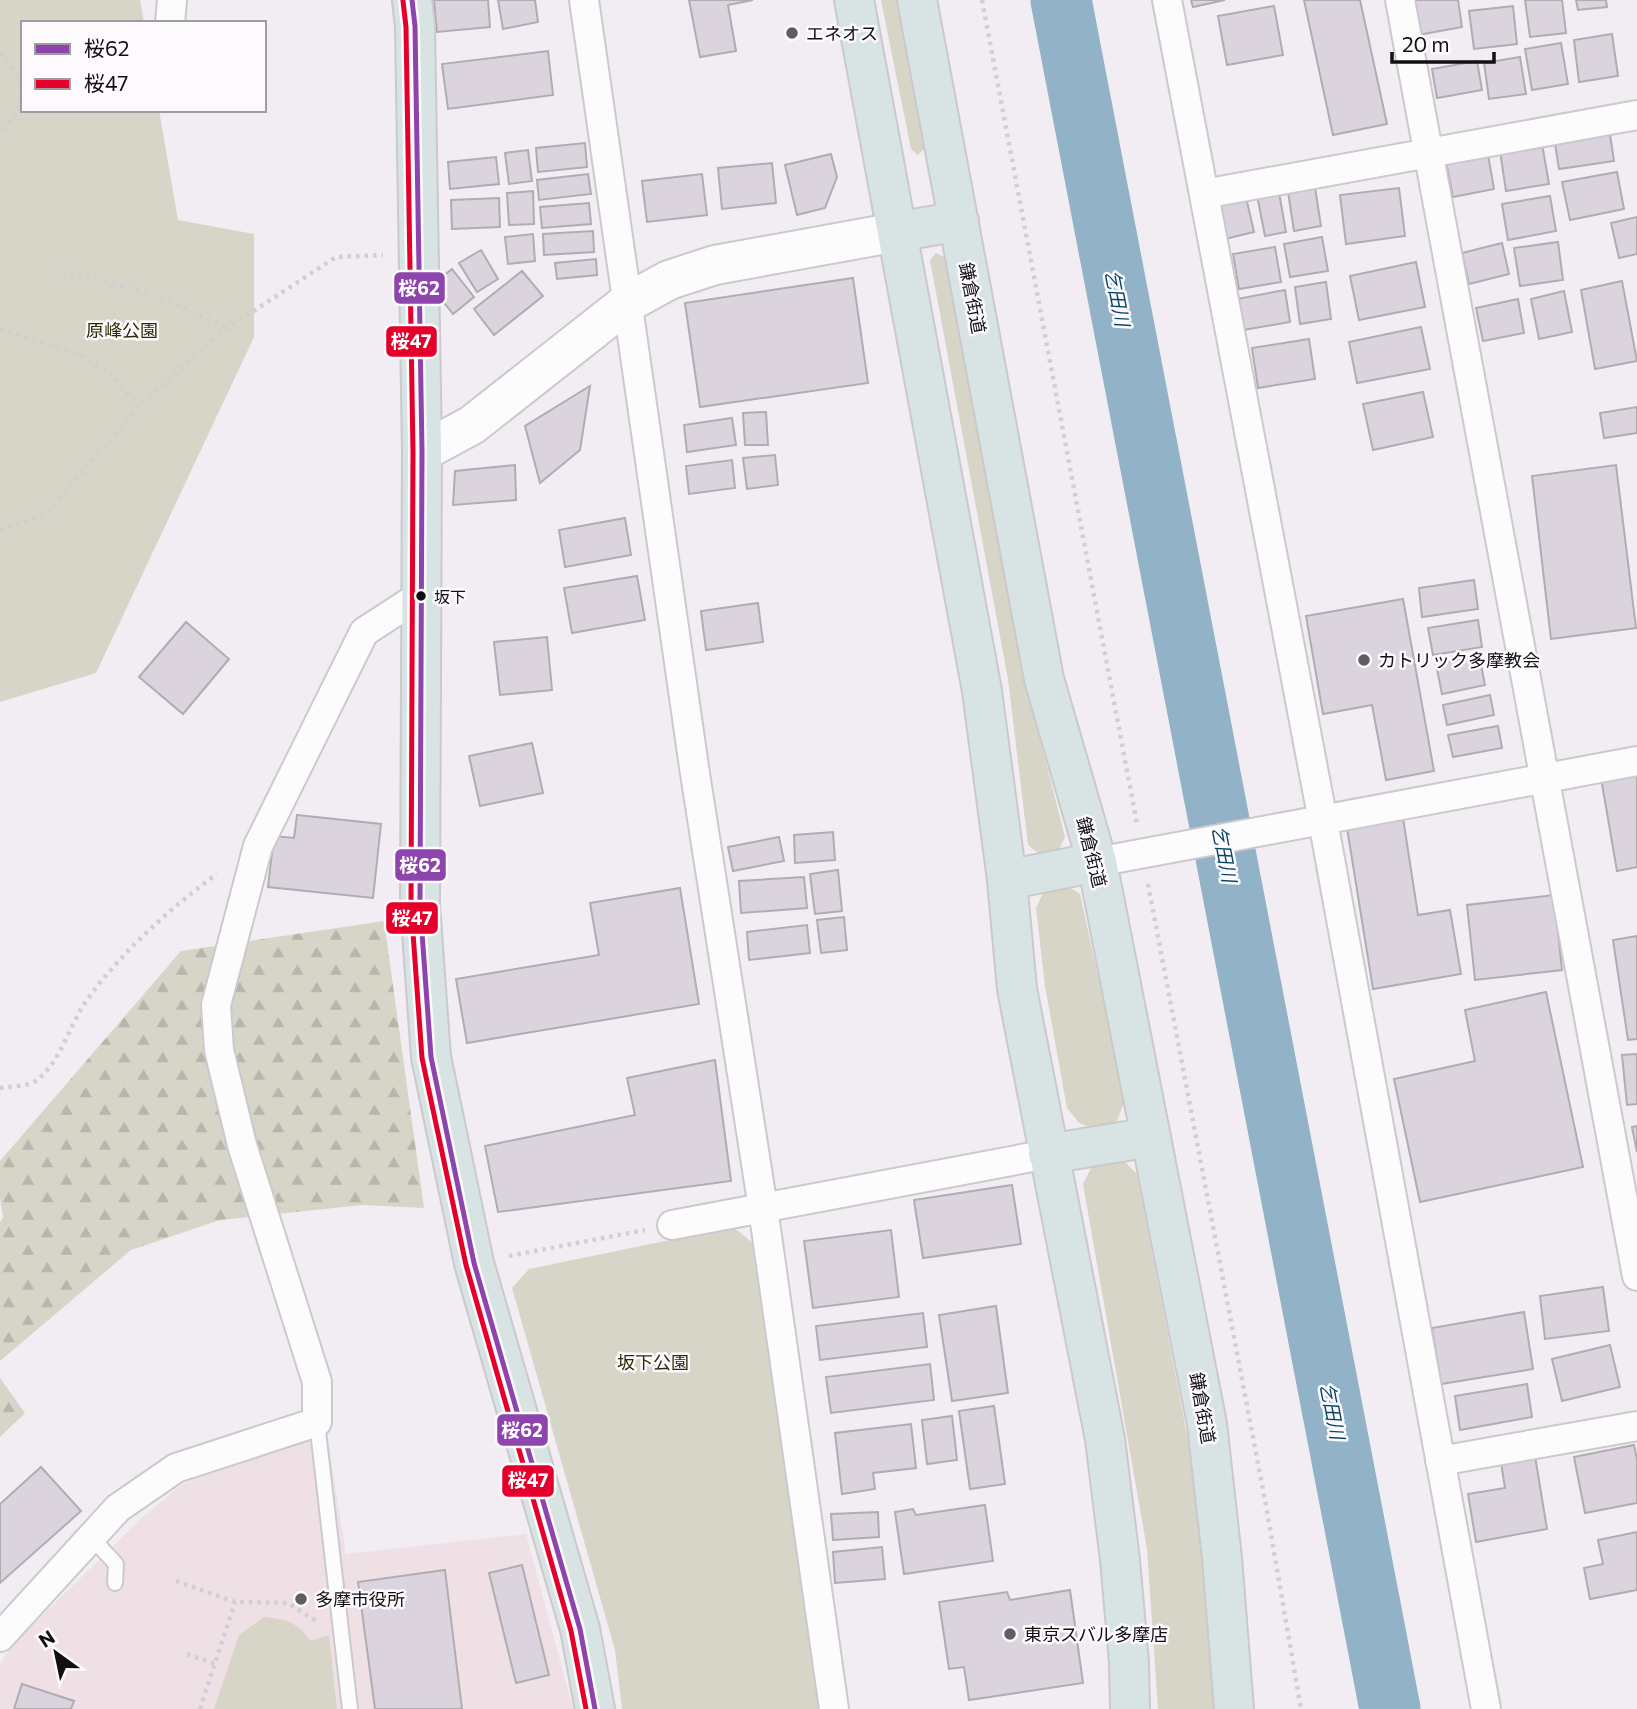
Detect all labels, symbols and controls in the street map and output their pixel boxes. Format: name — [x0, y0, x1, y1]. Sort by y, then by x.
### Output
legend — [21, 21, 266, 112]
scale bar — [1392, 21, 1494, 65]
place label: エネオス — [806, 22, 878, 44]
marker: エネオス — [784, 25, 800, 41]
text: 20 m — [1402, 31, 1450, 56]
text: 桜62 — [84, 35, 129, 60]
text: 桜47 — [84, 70, 128, 95]
street label: 鎌倉街道 — [955, 261, 991, 335]
water label: 乞田川 — [1101, 268, 1135, 330]
line badge: 桜62 — [393, 271, 446, 305]
text: 桜62 — [398, 276, 440, 299]
park label: 原峰公園 — [86, 319, 158, 341]
line badge: 桜47 — [385, 325, 438, 358]
text: 桜47 — [391, 329, 431, 352]
place label: 坂下 — [434, 587, 466, 606]
marker: 坂下 — [414, 589, 428, 603]
place label: カトリック多摩教会 — [1378, 649, 1540, 671]
marker: カトリック多摩教会 — [1356, 652, 1372, 668]
street label: 鎌倉街道 — [1073, 814, 1111, 890]
water label: 乞田川 — [1208, 824, 1242, 886]
line badge: 桜62 — [394, 848, 447, 882]
text: 桜62 — [399, 853, 441, 876]
line badge: 桜47 — [385, 901, 439, 935]
text: 桜47 — [392, 906, 432, 929]
park label: 坂下公園 — [617, 1351, 689, 1373]
street label: 鎌倉街道 — [1186, 1371, 1220, 1445]
water label: 乞田川 — [1316, 1381, 1350, 1443]
line badge: 桜62 — [496, 1413, 549, 1447]
text: 桜62 — [501, 1418, 543, 1441]
line badge: 桜47 — [501, 1464, 555, 1498]
text: 桜47 — [508, 1468, 548, 1491]
place label: 多摩市役所 — [315, 1588, 405, 1610]
marker: 多摩市役所 — [293, 1591, 309, 1607]
north arrow — [21, 1618, 91, 1688]
place label: 東京スバル多摩店 — [1024, 1623, 1168, 1645]
text: N — [34, 1625, 59, 1652]
marker: 東京スバル多摩店 — [1002, 1626, 1018, 1642]

